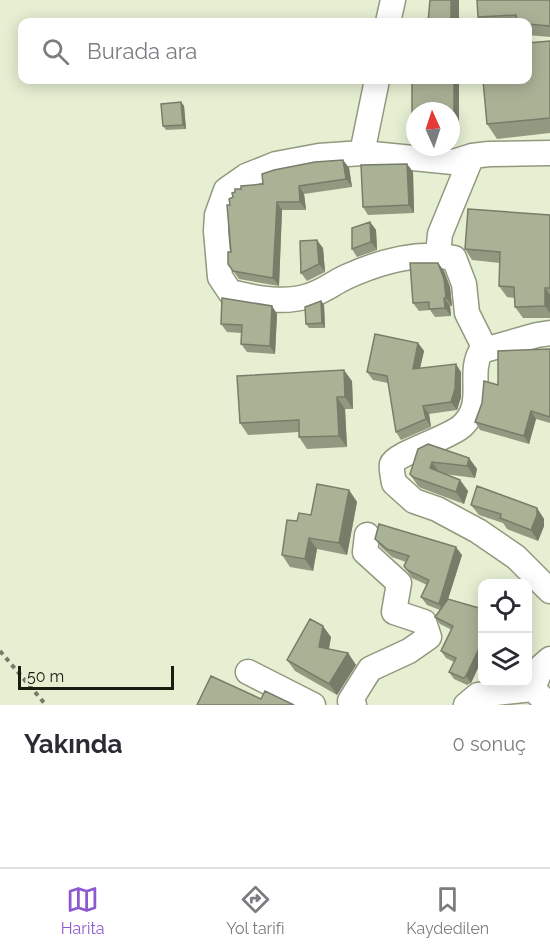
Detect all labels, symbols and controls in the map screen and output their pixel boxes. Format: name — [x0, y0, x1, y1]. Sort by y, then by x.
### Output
search box — [18, 18, 532, 84]
icon: search — [39, 35, 72, 68]
text: Burada ara — [87, 38, 197, 64]
north arrow — [406, 102, 460, 156]
map controls — [478, 579, 532, 687]
button: locate — [478, 579, 532, 633]
button: layers — [478, 633, 532, 687]
scale bar — [18, 663, 174, 690]
text: 50 m — [27, 667, 64, 686]
text: Yakında — [24, 729, 122, 759]
text: 0 sonuç — [453, 732, 526, 756]
tab: Harita — [61, 883, 104, 938]
tab: Yol tarifi — [226, 883, 285, 938]
tab: Kaydedilen — [406, 883, 489, 938]

